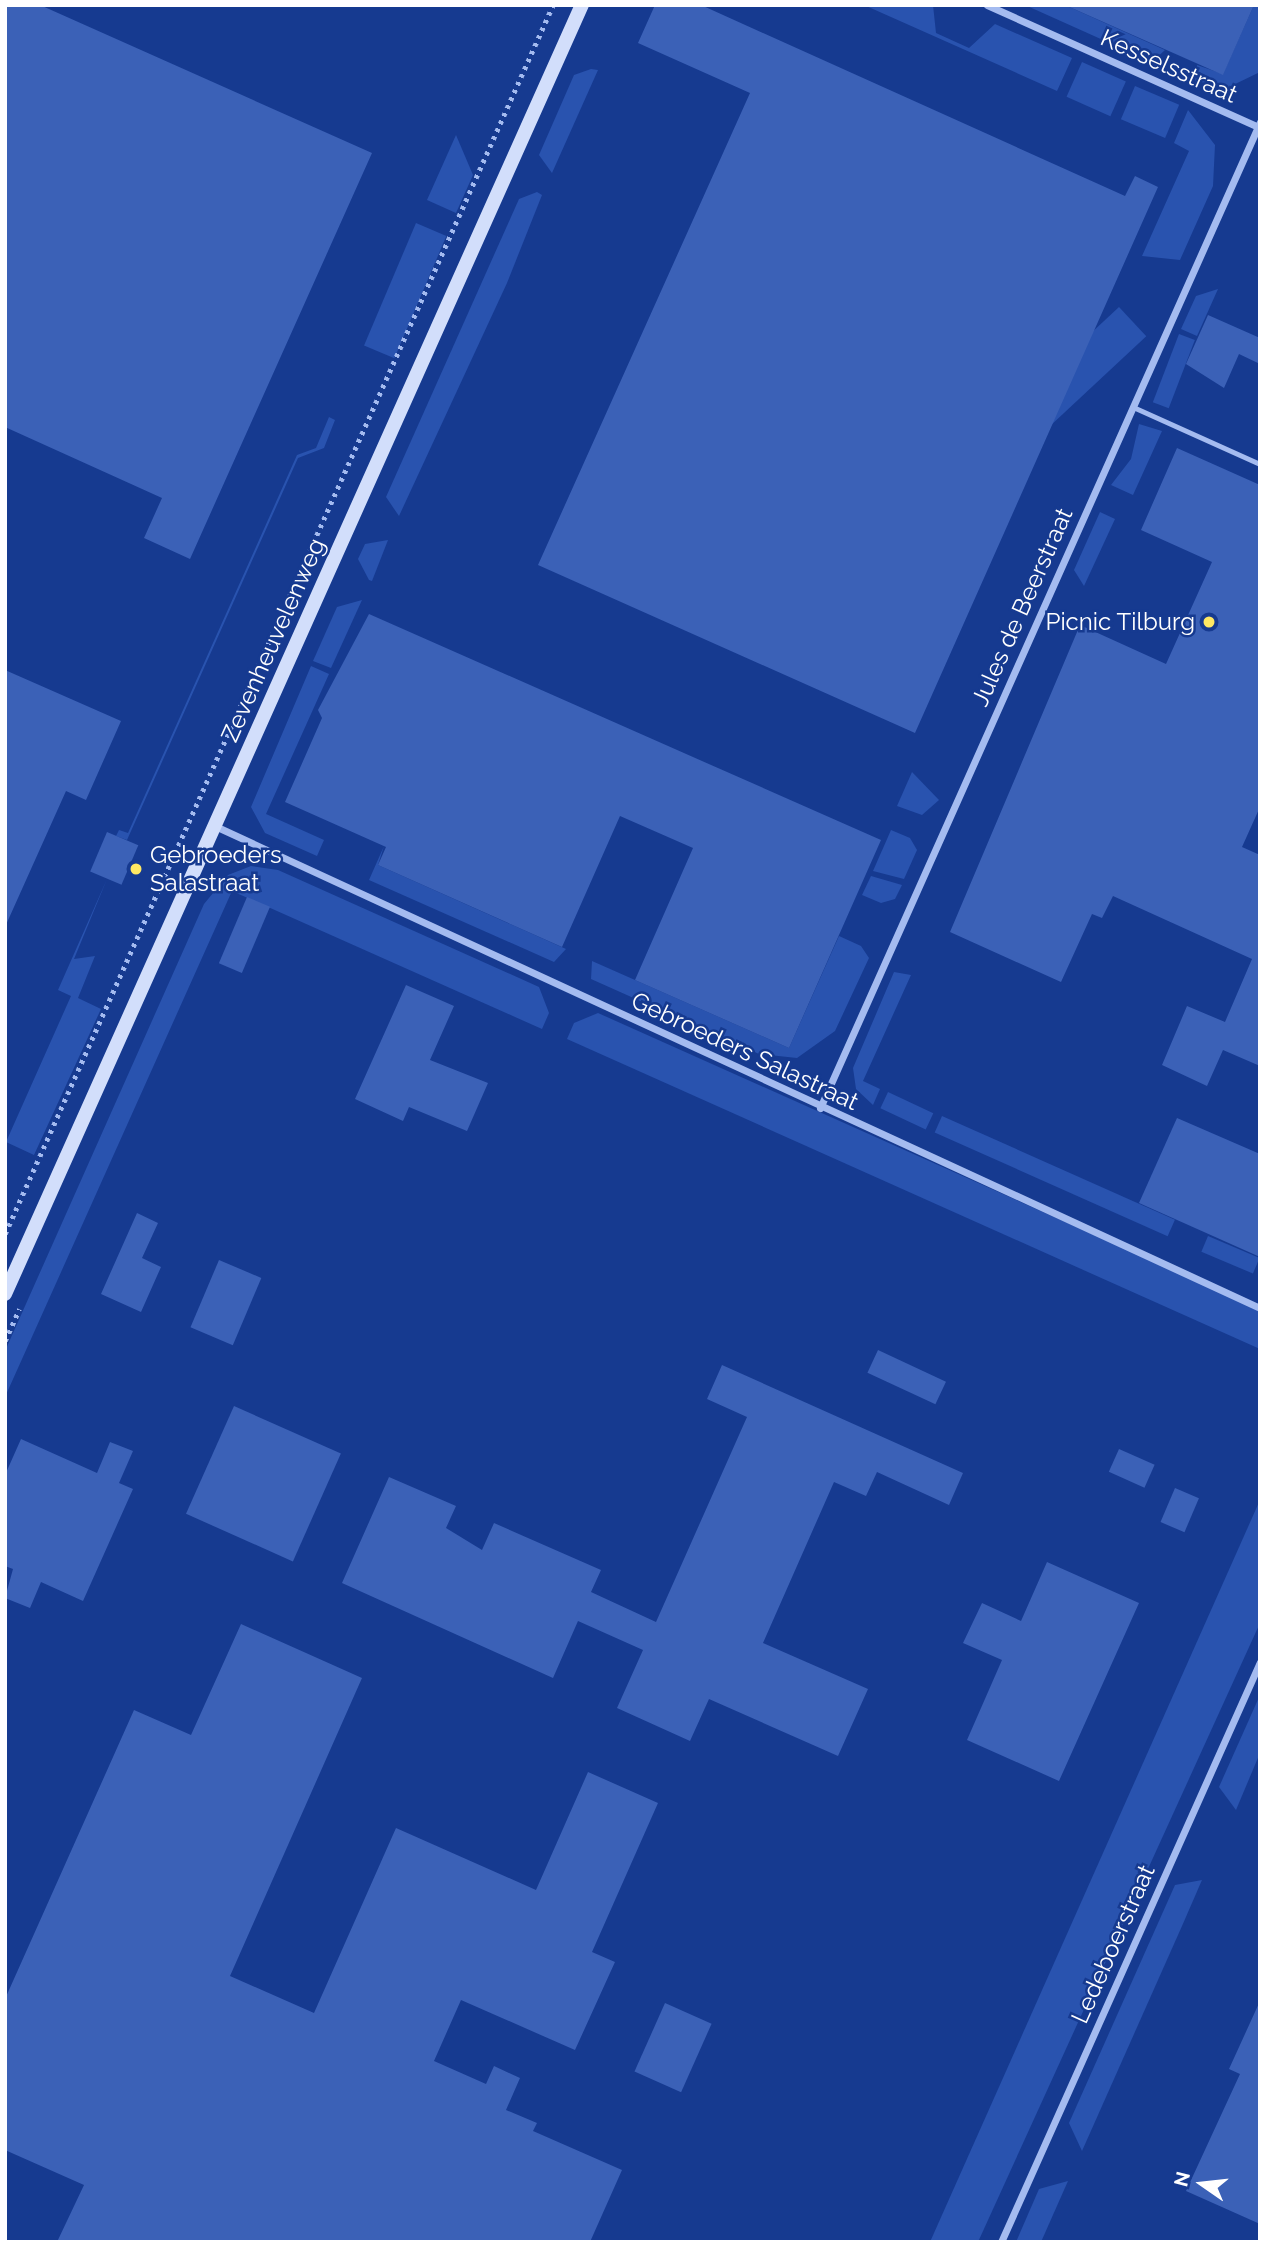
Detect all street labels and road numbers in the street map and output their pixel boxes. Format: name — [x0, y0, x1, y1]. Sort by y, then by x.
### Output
street label: Kesselsstraat — [1096, 23, 1242, 109]
street label: Jules de Beerstraat — [965, 503, 1079, 711]
street label: Zevenheuvelenweg — [215, 534, 331, 746]
street label: Gebroeders Salastraat — [627, 986, 863, 1116]
street label: Ledeboerstraat — [1065, 1860, 1161, 2028]

